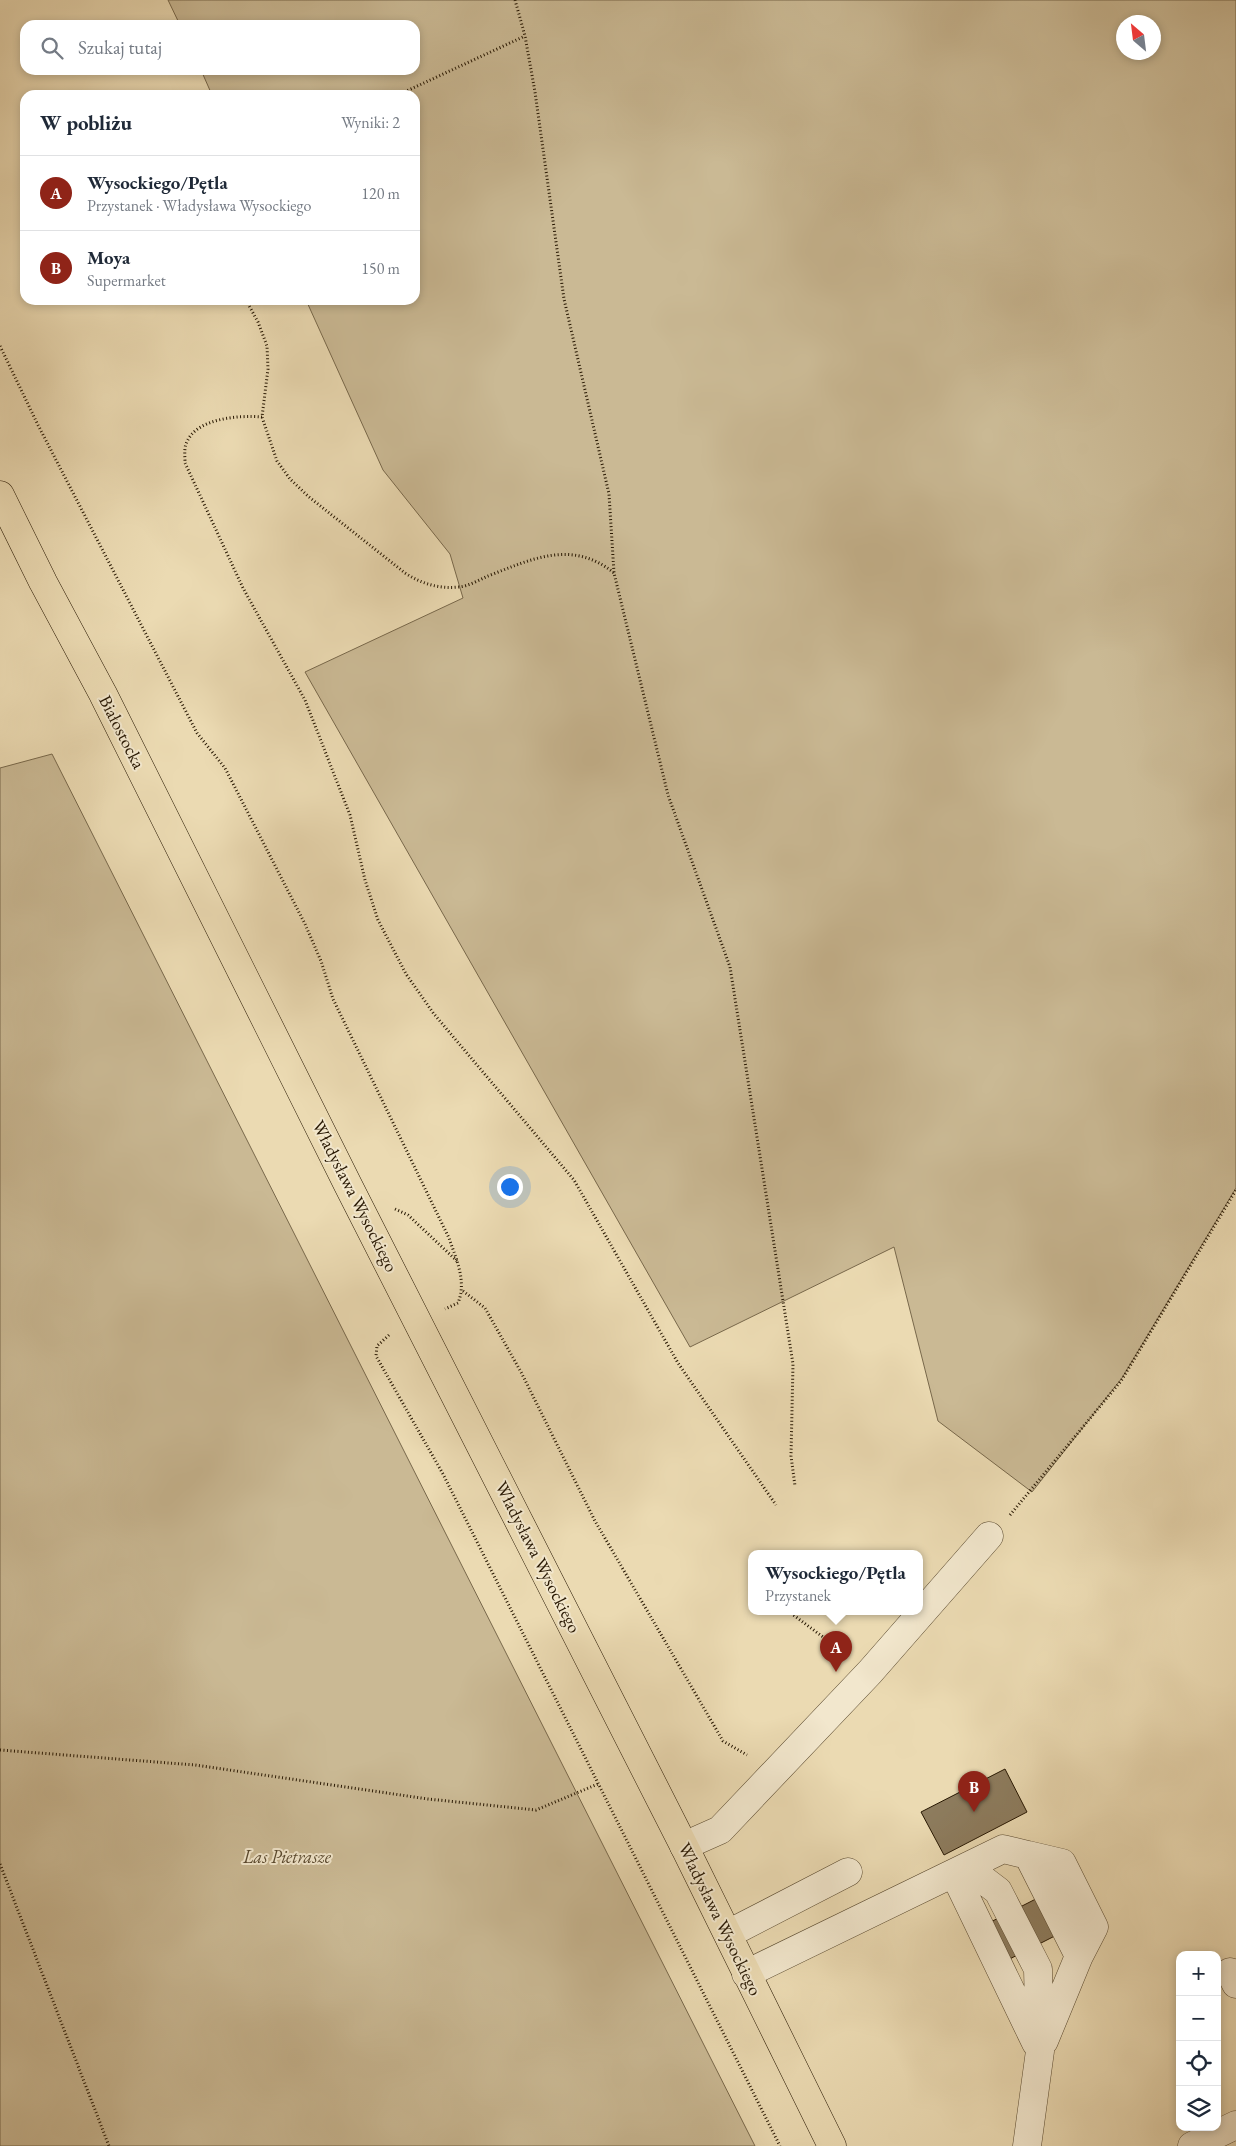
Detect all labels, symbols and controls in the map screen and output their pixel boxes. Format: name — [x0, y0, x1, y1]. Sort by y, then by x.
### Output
north arrow — [1116, 15, 1161, 60]
search box — [20, 20, 420, 75]
icon: search — [38, 34, 66, 62]
text: Szukaj tutaj — [78, 35, 162, 60]
text: W pobliżu — [40, 109, 132, 136]
text: Wyniki: 2 — [341, 112, 400, 133]
text: Wysockiego/Pętla — [87, 170, 228, 195]
text: A — [50, 183, 62, 204]
text: 120 m — [361, 183, 400, 204]
text: Przystanek · Władysława Wysockiego — [87, 195, 311, 216]
text: Moya — [87, 245, 130, 270]
text: B — [51, 258, 61, 279]
text: 150 m — [361, 258, 400, 279]
text: Supermarket — [87, 270, 166, 291]
street label: Białostocka — [94, 691, 151, 773]
street label: Władysława Wysockiego — [307, 1116, 404, 1276]
your location — [497, 1174, 523, 1200]
street label: Władysława Wysockiego — [490, 1477, 587, 1637]
popup — [748, 1550, 923, 1615]
text: Wysockiego/Pętla — [765, 1560, 906, 1585]
text: Przystanek — [765, 1585, 831, 1606]
pin: A — [820, 1631, 852, 1672]
pin: B — [958, 1771, 990, 1812]
street label: Władysława Wysockiego — [673, 1838, 768, 1999]
park label: Las Pietrasze — [242, 1845, 332, 1868]
map controls — [1176, 1951, 1221, 2131]
button: + — [1176, 1951, 1221, 1996]
button: − — [1176, 1996, 1221, 2041]
button: locate — [1176, 2041, 1221, 2086]
button: layers — [1176, 2086, 1221, 2131]

